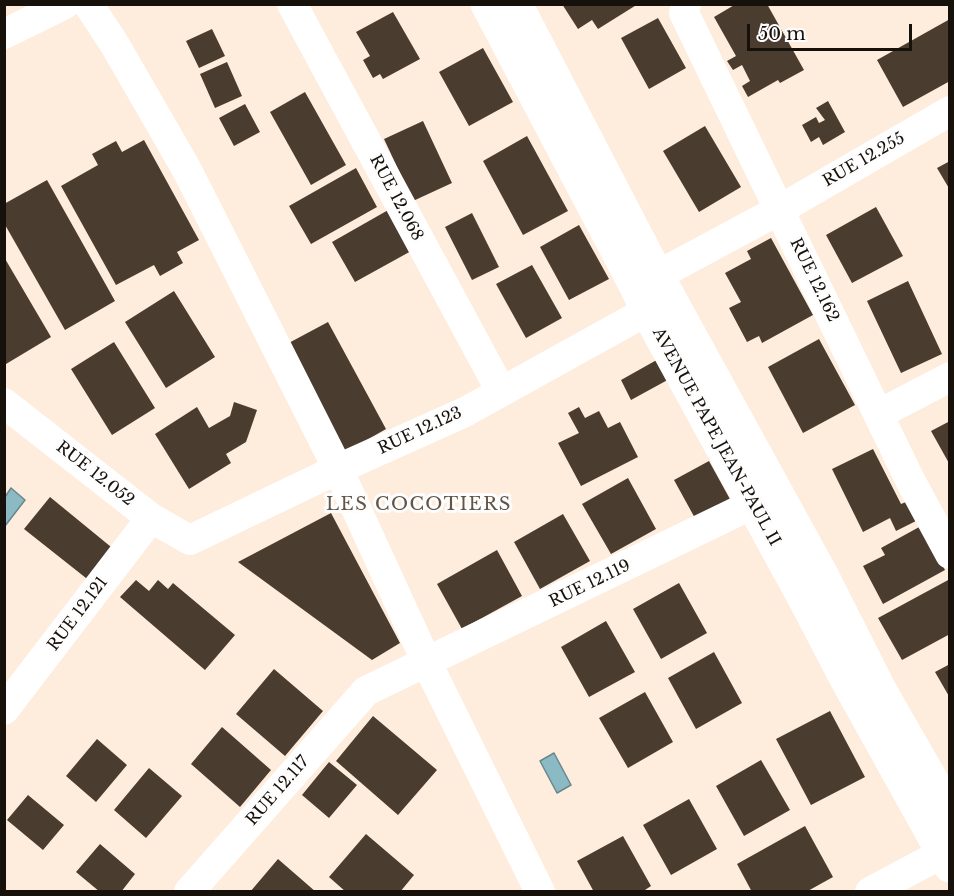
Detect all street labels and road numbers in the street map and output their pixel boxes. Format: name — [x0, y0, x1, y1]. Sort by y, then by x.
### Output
street label: RUE 12.255 — [820, 129, 908, 191]
street label: RUE 12.068 — [365, 152, 427, 244]
street label: RUE 12.162 — [785, 235, 843, 325]
street label: AVENUE PAPE JEAN-PAUL II — [648, 325, 784, 549]
street label: RUE 12.123 — [375, 403, 465, 459]
street label: RUE 12.052 — [52, 438, 138, 510]
street label: RUE 12.119 — [546, 556, 634, 612]
street label: RUE 12.121 — [44, 573, 112, 655]
street label: RUE 12.117 — [243, 752, 313, 830]

